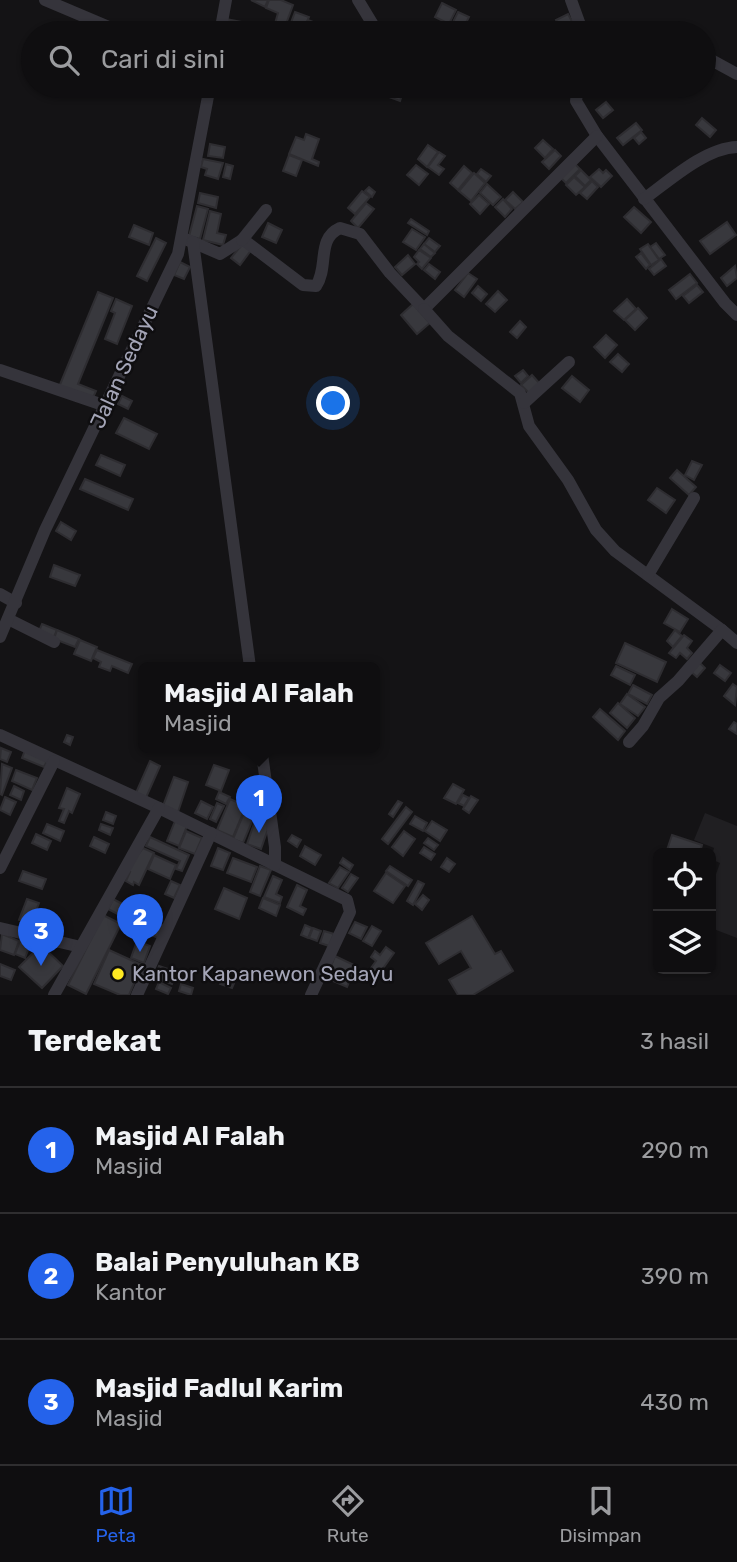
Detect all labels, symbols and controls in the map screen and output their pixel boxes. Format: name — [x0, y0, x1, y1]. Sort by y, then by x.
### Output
search box — [21, 21, 716, 98]
icon: search — [45, 41, 83, 79]
text: Cari di sini — [101, 44, 225, 75]
street label: Jalan Sedayu — [84, 302, 163, 432]
your location — [316, 386, 350, 420]
popup — [138, 662, 380, 753]
text: Masjid Al Falah — [164, 678, 354, 709]
text: Masjid — [164, 709, 232, 737]
pin: 1 — [236, 775, 282, 833]
map controls — [653, 848, 716, 974]
button: locate — [653, 848, 716, 911]
pin: 2 — [117, 894, 163, 952]
pin: 3 — [18, 908, 64, 966]
button: layers — [653, 911, 716, 974]
place label: Kantor Kapanewon Sedayu — [132, 961, 393, 986]
marker: Kantor Kapanewon Sedayu — [110, 966, 126, 982]
text: Terdekat — [28, 1023, 161, 1059]
text: 3 hasil — [640, 1027, 709, 1055]
text: Masjid Al Falah — [95, 1121, 285, 1152]
text: 1 — [45, 1136, 57, 1164]
text: 290 m — [641, 1136, 709, 1164]
text: Masjid — [95, 1152, 163, 1180]
text: Balai Penyuluhan KB — [95, 1247, 360, 1278]
text: 2 — [44, 1262, 58, 1290]
text: 390 m — [641, 1262, 709, 1290]
text: Kantor — [95, 1278, 166, 1306]
text: Masjid Fadlul Karim — [95, 1373, 343, 1404]
text: 3 — [43, 1388, 59, 1416]
text: 430 m — [640, 1388, 709, 1416]
text: Masjid — [95, 1404, 163, 1432]
tab: Peta — [95, 1482, 136, 1547]
tab: Rute — [327, 1482, 369, 1547]
tab: Disimpan — [559, 1482, 642, 1547]

